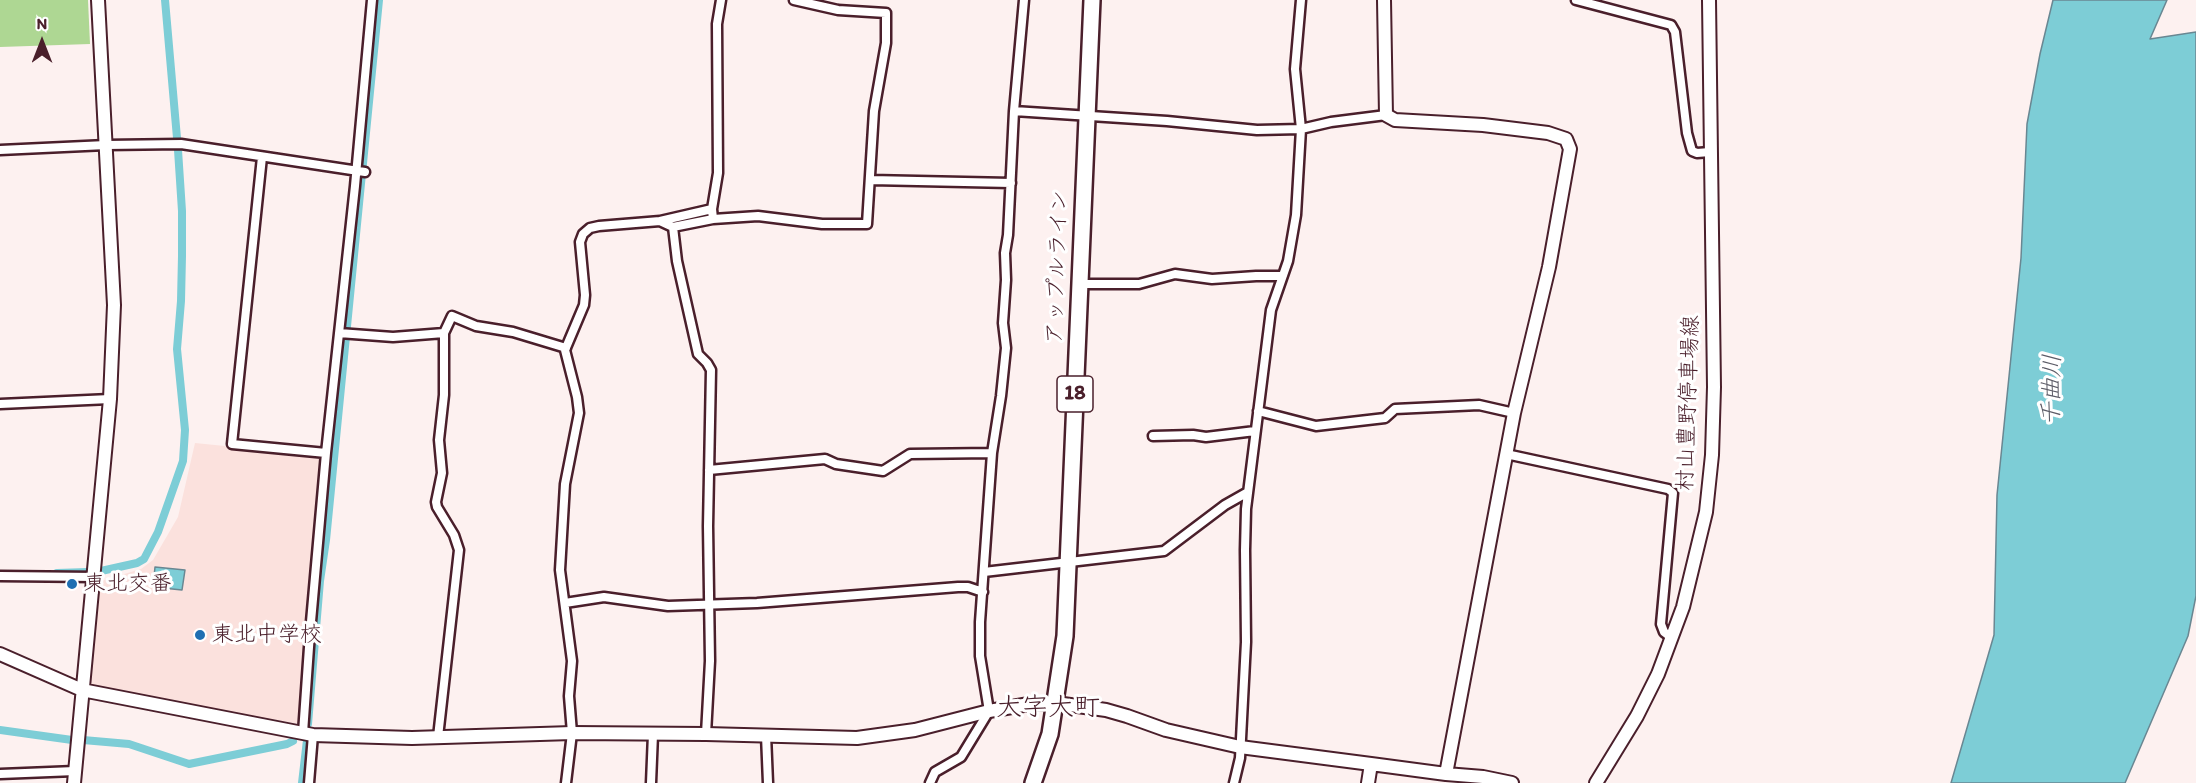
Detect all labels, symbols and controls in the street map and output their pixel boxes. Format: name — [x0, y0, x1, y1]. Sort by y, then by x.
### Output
north arrow — [12, 12, 72, 72]
text: N — [37, 14, 47, 33]
street label: アップルライン — [1042, 190, 1074, 344]
street label: 村山豊野停車場線 — [1673, 315, 1705, 491]
water label: 千曲川 — [2038, 354, 2068, 426]
road number: 18 — [1057, 376, 1093, 412]
place label: 東北交番 — [84, 571, 172, 597]
marker: 東北交番 — [65, 577, 79, 591]
place label: 東北中学校 — [212, 622, 322, 648]
marker: 東北中学校 — [193, 628, 207, 642]
district label: 大字大町 — [996, 692, 1100, 724]

